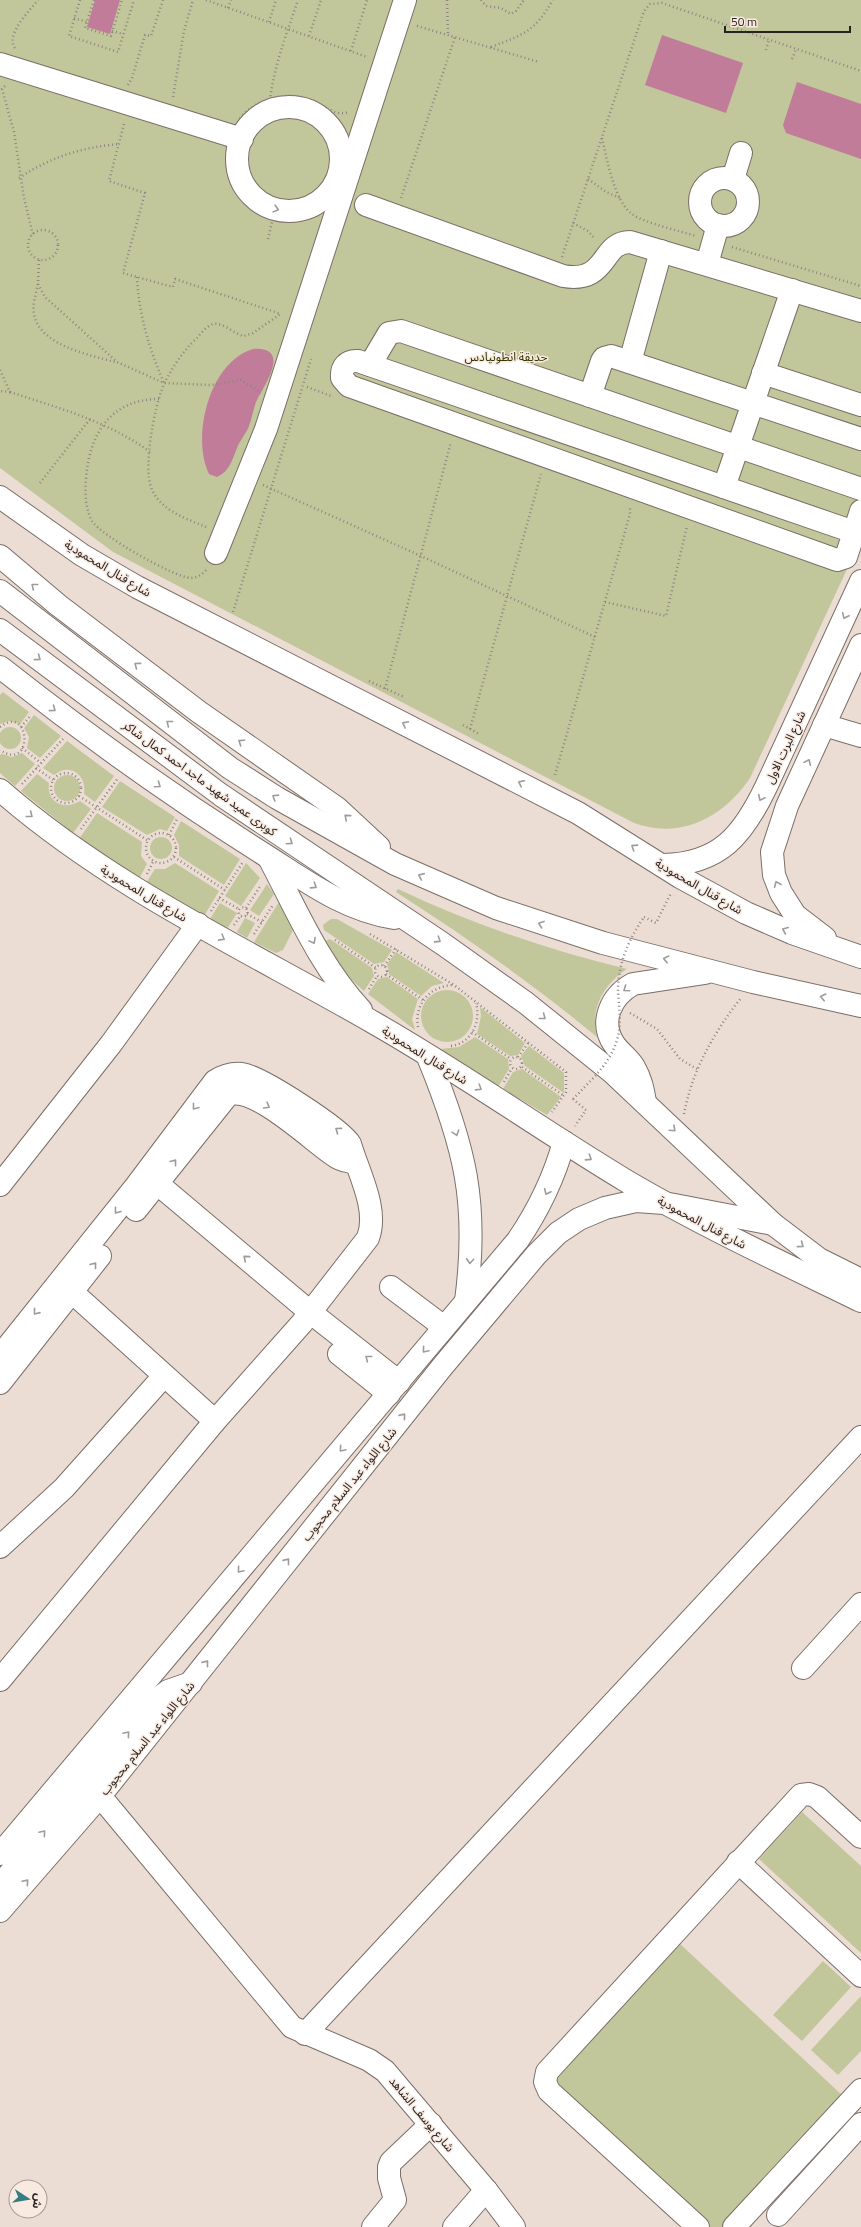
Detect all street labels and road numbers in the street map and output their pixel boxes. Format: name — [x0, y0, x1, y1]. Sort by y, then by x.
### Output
street label: شارع قنال المحمودية — [61, 535, 155, 601]
street label: شارع البرت الاول — [760, 707, 810, 787]
street label: كوبرى عميد شهيد ماجد احمد كمال شاكر — [118, 715, 282, 841]
street label: شارع قنال المحمودية — [652, 853, 746, 919]
street label: شارع قنال المحمودية — [97, 860, 191, 926]
street label: شارع قنال المحمودية — [378, 1021, 472, 1089]
street label: شارع قنال المحمودية — [654, 1191, 750, 1253]
street label: شارع اللواء عبد السلام محجوب — [297, 1423, 401, 1545]
street label: شارع اللواء عبد السلام محجوب — [95, 1677, 199, 1799]
street label: شارع يوسف الشاهد — [385, 2072, 459, 2156]

